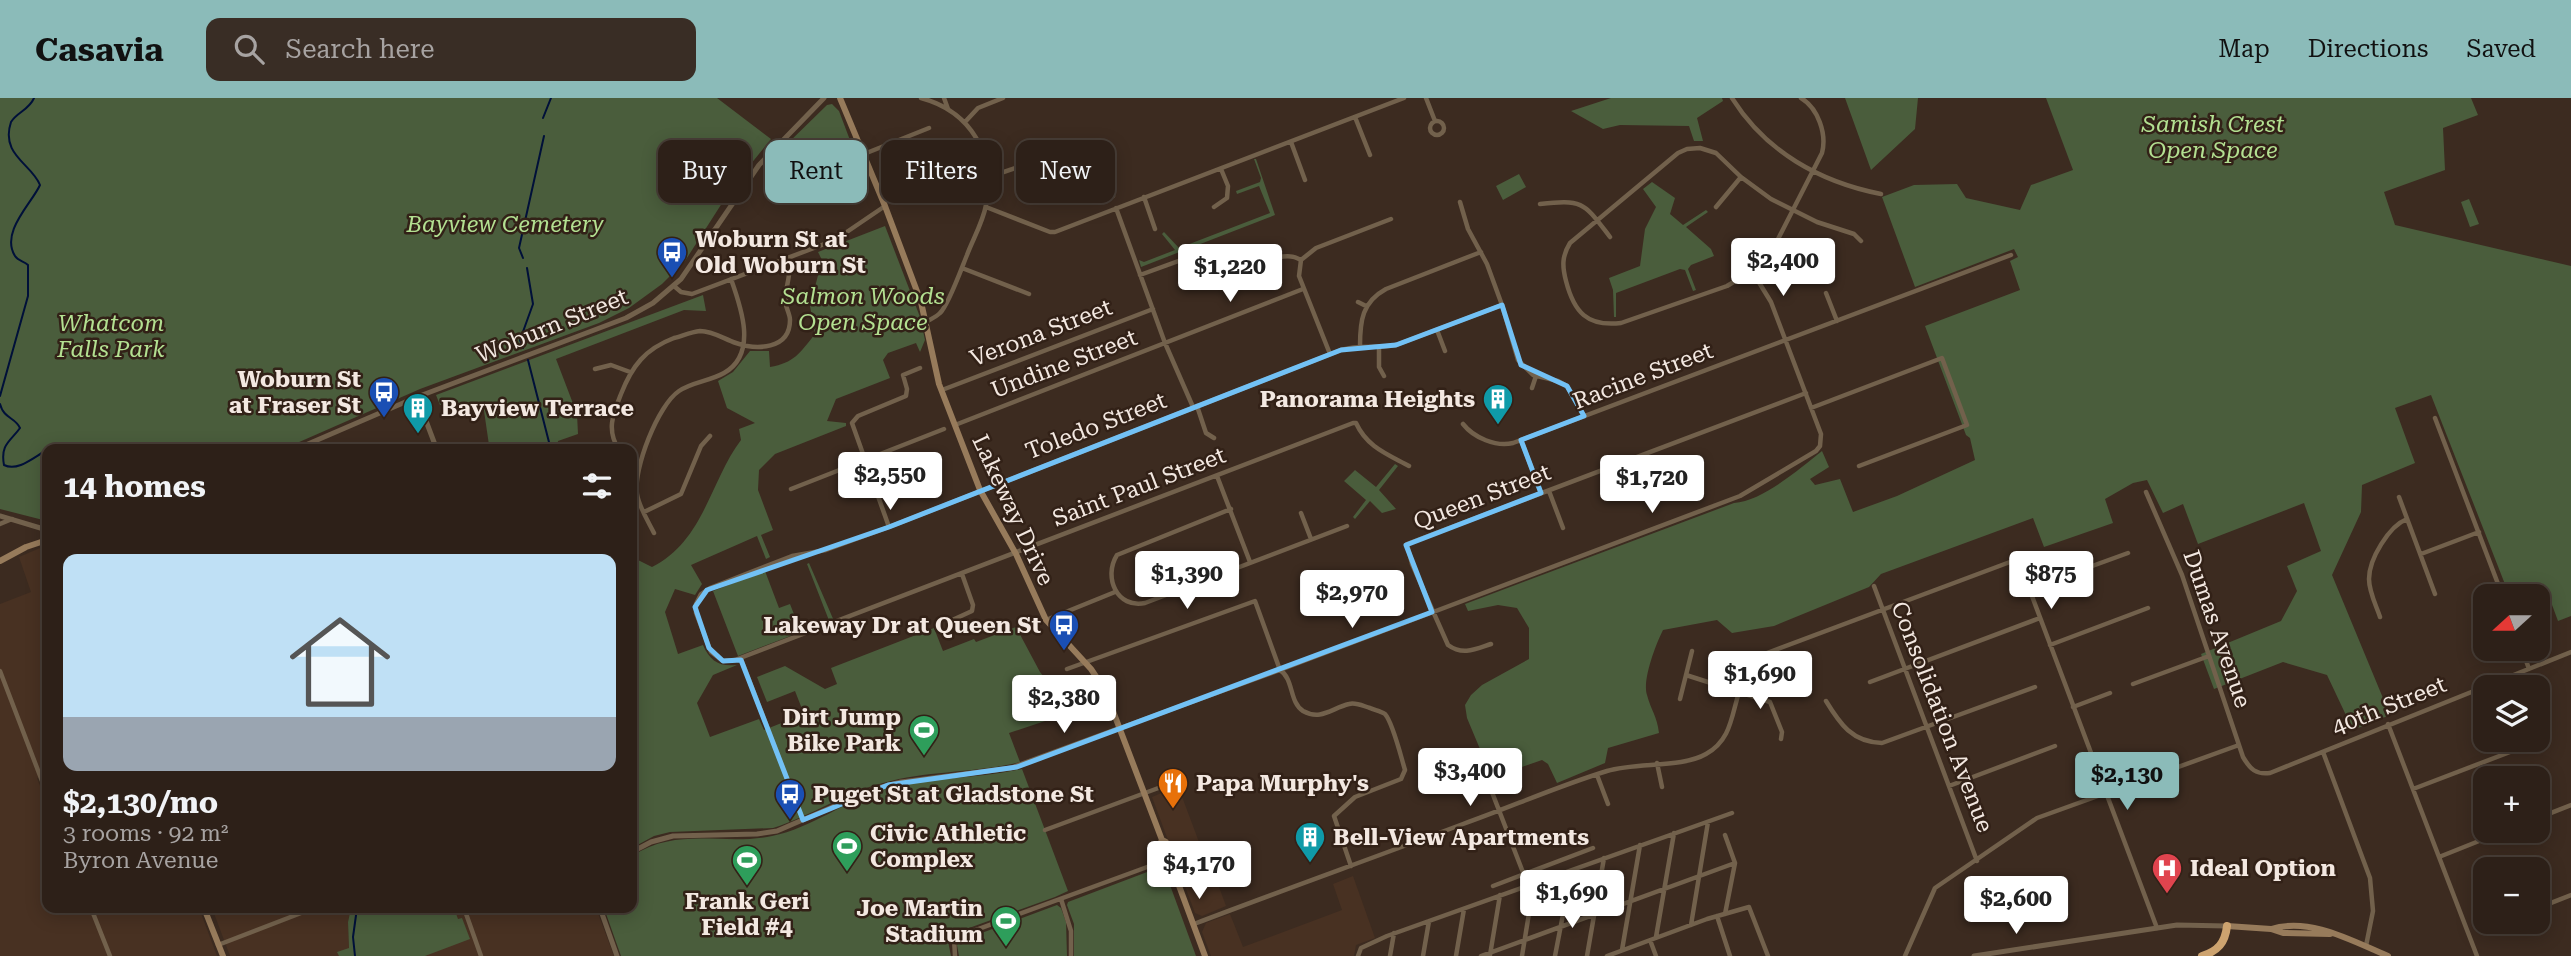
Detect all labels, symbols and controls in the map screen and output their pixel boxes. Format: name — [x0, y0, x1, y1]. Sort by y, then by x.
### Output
search box — [206, 18, 696, 81]
text: Casavia — [35, 30, 164, 69]
icon: search — [230, 30, 268, 68]
text: Search here — [286, 34, 434, 64]
text: Map — [2218, 35, 2270, 63]
text: Directions — [2308, 35, 2428, 63]
text: Saved — [2466, 35, 2536, 63]
park label: Samish Crest Open Space — [2141, 111, 2285, 164]
chip: Buy — [658, 140, 751, 203]
chip: Rent — [765, 140, 867, 203]
chip: Filters — [881, 140, 1002, 203]
chip: New — [1016, 140, 1115, 203]
park label: Bayview Cemetery — [405, 211, 605, 238]
place label: Woburn St at Old Woburn St — [695, 226, 866, 279]
bus stop icon: Woburn St at Old Woburn St — [655, 235, 689, 279]
pin: $2,400 — [1726, 238, 1840, 298]
pin: $1,220 — [1173, 244, 1287, 304]
text: $2,400 — [1747, 247, 1819, 274]
text: $1,220 — [1194, 253, 1266, 280]
street label: Woburn Street — [472, 283, 632, 369]
park label: Salmon Woods Open Space — [780, 283, 945, 336]
street label: Verona Street — [966, 293, 1116, 372]
park label: Whatcom Falls Park — [56, 310, 165, 363]
street label: Undine Street — [987, 324, 1141, 404]
street label: Racine Street — [1569, 337, 1717, 415]
place label: Woburn St at Fraser St — [229, 366, 361, 419]
bus stop icon: Woburn St at Fraser St — [367, 375, 401, 419]
building icon: Panorama Heights — [1481, 382, 1515, 426]
place label: Panorama Heights — [1260, 386, 1475, 413]
street label: Toledo Street — [1022, 387, 1171, 465]
building icon: Bayview Terrace — [401, 391, 435, 435]
place label: Bayview Terrace — [441, 395, 634, 422]
street label: Lakeway Drive — [966, 430, 1060, 590]
street label: Saint Paul Street — [1049, 441, 1230, 532]
pin: $2,550 — [833, 452, 947, 512]
pin: $1,720 — [1595, 456, 1709, 515]
street label: Queen Street — [1410, 458, 1555, 536]
text: $2,550 — [854, 461, 926, 488]
text: $1,720 — [1616, 464, 1688, 491]
icon: filters — [578, 467, 616, 505]
text: 14 homes — [63, 469, 206, 504]
street label: Dumas Avenue — [2177, 547, 2257, 711]
pin: $1,390 — [1130, 552, 1244, 611]
pin: $875 — [2010, 552, 2092, 611]
text: $1,390 — [1151, 560, 1223, 587]
text: $875 — [2025, 560, 2077, 587]
pin: $2,970 — [1295, 570, 1409, 630]
text: $2,970 — [1316, 579, 1388, 606]
north arrow — [2473, 584, 2550, 662]
map controls — [2473, 584, 2550, 934]
street label: Consolidation Avenue — [1885, 598, 1999, 836]
icon: home — [277, 599, 403, 725]
bus stop icon: Lakeway Dr at Queen St — [1047, 608, 1081, 652]
place label: Lakeway Dr at Queen St — [763, 612, 1041, 639]
pin: $1,690 — [1703, 652, 1817, 711]
text: $1,690 — [1724, 660, 1796, 687]
street label: 40th Street — [2328, 671, 2451, 741]
button: layers — [2473, 675, 2550, 752]
pin: $2,380 — [1007, 676, 1121, 735]
text: $2,380 — [1028, 684, 1100, 711]
place label: Dirt Jump Bike Park — [783, 704, 901, 757]
sports icon: Dirt Jump Bike Park — [907, 713, 941, 757]
pin: $3,400 — [1413, 748, 1527, 808]
pin: $2,130 — [2070, 752, 2184, 812]
text: $3,400 — [1434, 757, 1506, 784]
text: $2,130 — [2091, 761, 2163, 788]
restaurant icon: Papa Murphy's — [1156, 766, 1190, 810]
button: + — [2473, 766, 2550, 843]
place label: Papa Murphy's — [1196, 770, 1369, 797]
bus stop icon: Puget St at Gladstone St — [773, 777, 807, 821]
place label: Puget St at Gladstone St — [813, 781, 1094, 808]
text: $2,130/mo — [63, 785, 218, 820]
text: 3 rooms · 92 m² — [63, 820, 229, 847]
place label: Civic Athletic Complex — [870, 820, 1026, 873]
building icon: Bell-View Apartments — [1293, 820, 1327, 864]
place label: Bell-View Apartments — [1333, 824, 1589, 851]
sports icon: Civic Athletic Complex — [830, 829, 864, 873]
pin: $4,170 — [1142, 842, 1256, 901]
sports icon: Frank Geri Field #4 — [730, 843, 764, 887]
text: Byron Avenue — [63, 847, 218, 874]
text: $4,170 — [1163, 850, 1235, 877]
hospital icon: Ideal Option — [2150, 851, 2184, 895]
place label: Ideal Option — [2190, 855, 2336, 882]
button: − — [2473, 857, 2550, 934]
pin: $1,690 — [1515, 870, 1629, 930]
pin: $2,600 — [1959, 876, 2073, 936]
text: $1,690 — [1536, 879, 1608, 906]
text: $2,600 — [1980, 885, 2052, 912]
place label: Frank Geri Field #4 — [685, 888, 810, 941]
place label: Joe Martin Stadium — [856, 895, 984, 948]
sports icon: Joe Martin Stadium — [989, 904, 1023, 948]

